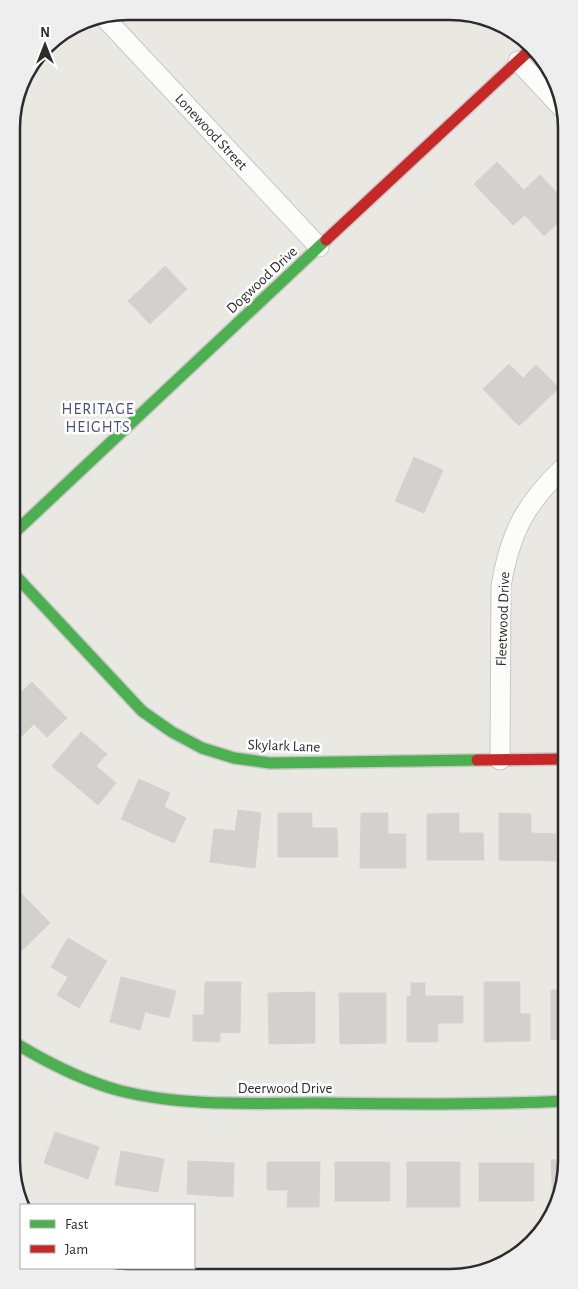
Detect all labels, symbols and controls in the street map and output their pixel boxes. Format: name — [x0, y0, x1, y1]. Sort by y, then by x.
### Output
north arrow — [20, 20, 70, 70]
text: N — [40, 26, 50, 40]
street label: Lonewood Street — [172, 91, 250, 173]
street label: Dogwood Drive — [224, 244, 300, 316]
district label: HERITAGE HEIGHTS — [62, 401, 134, 435]
street label: Fleetwood Drive — [494, 571, 512, 667]
street label: Skylark Lane — [248, 737, 321, 755]
street label: Deerwood Drive — [238, 1081, 332, 1096]
legend — [20, 1204, 195, 1269]
text: Fast — [65, 1217, 89, 1232]
text: Jam — [65, 1242, 88, 1257]

